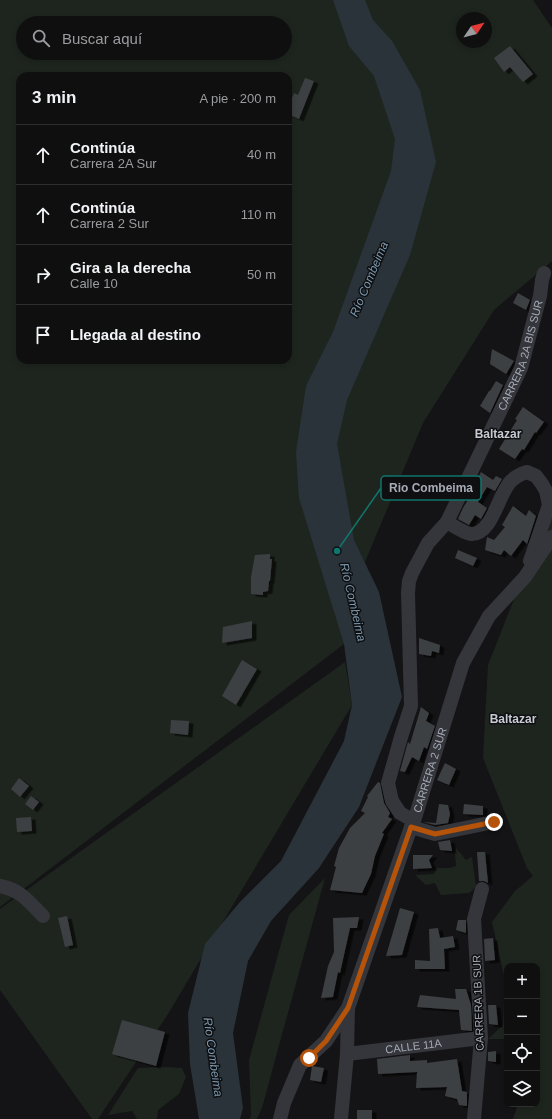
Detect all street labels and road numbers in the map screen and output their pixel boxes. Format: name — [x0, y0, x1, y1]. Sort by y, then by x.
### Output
street label: CARRERA 2A BIS SUR — [496, 299, 545, 412]
street label: CARRERA 2 SUR — [411, 726, 449, 814]
street label: CARRERA 1B SUR — [470, 955, 486, 1051]
street label: CALLE 11A — [385, 1037, 443, 1055]

